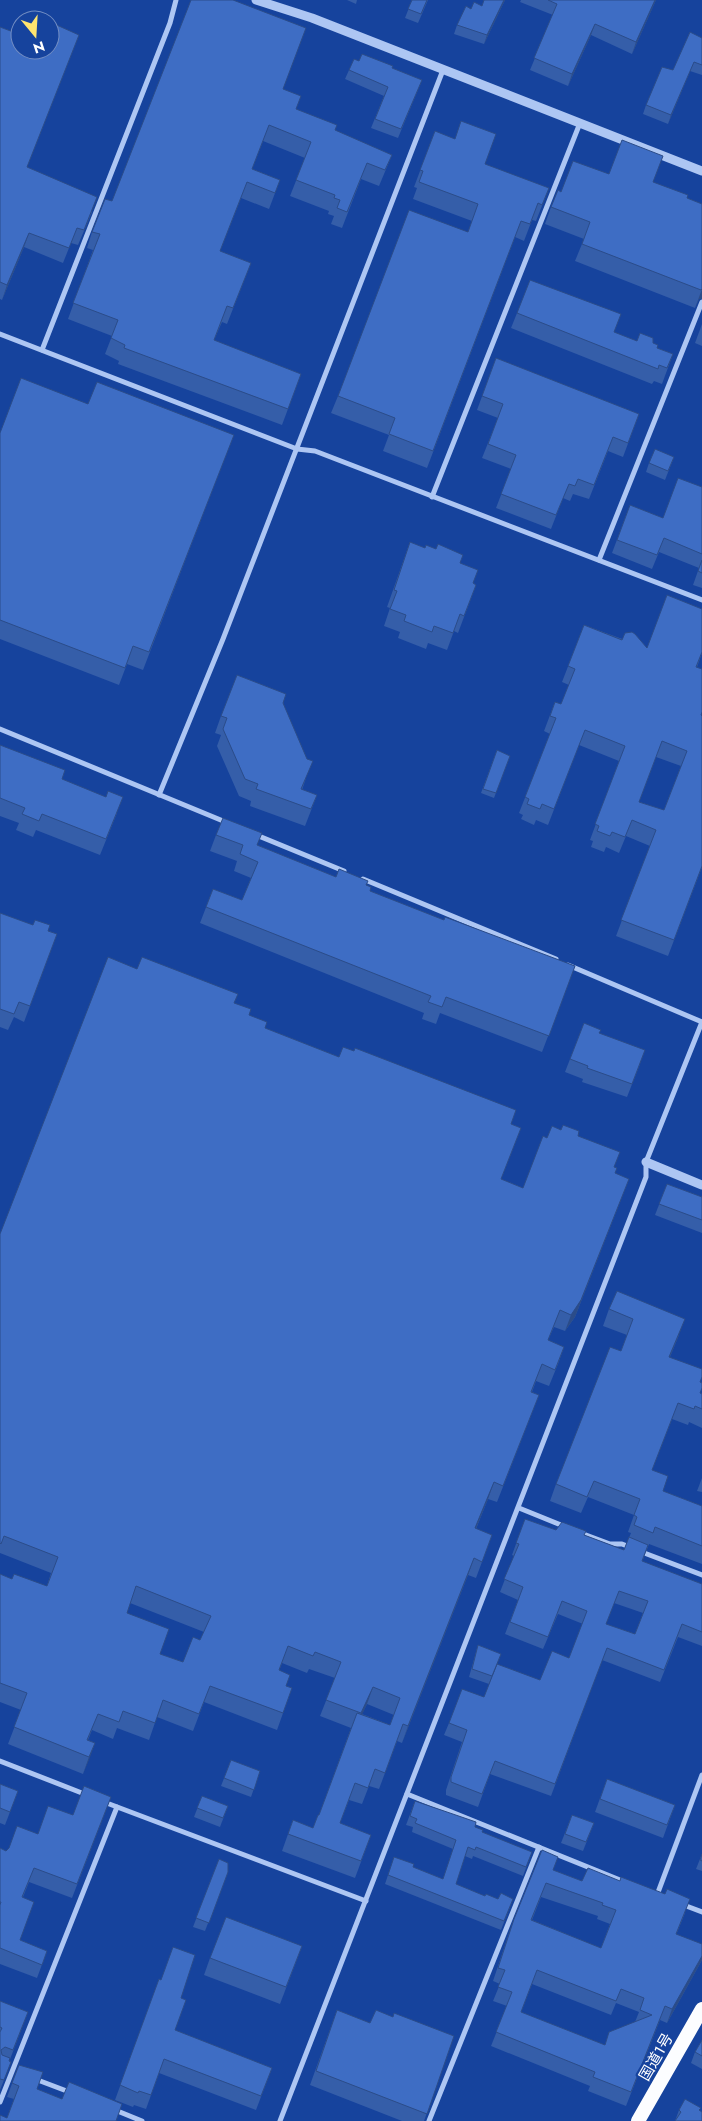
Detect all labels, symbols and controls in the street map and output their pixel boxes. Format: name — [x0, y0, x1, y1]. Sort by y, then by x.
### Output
north arrow — [10, 10, 60, 60]
text: N — [31, 36, 47, 59]
street label: 国道1号 — [634, 2029, 678, 2085]

